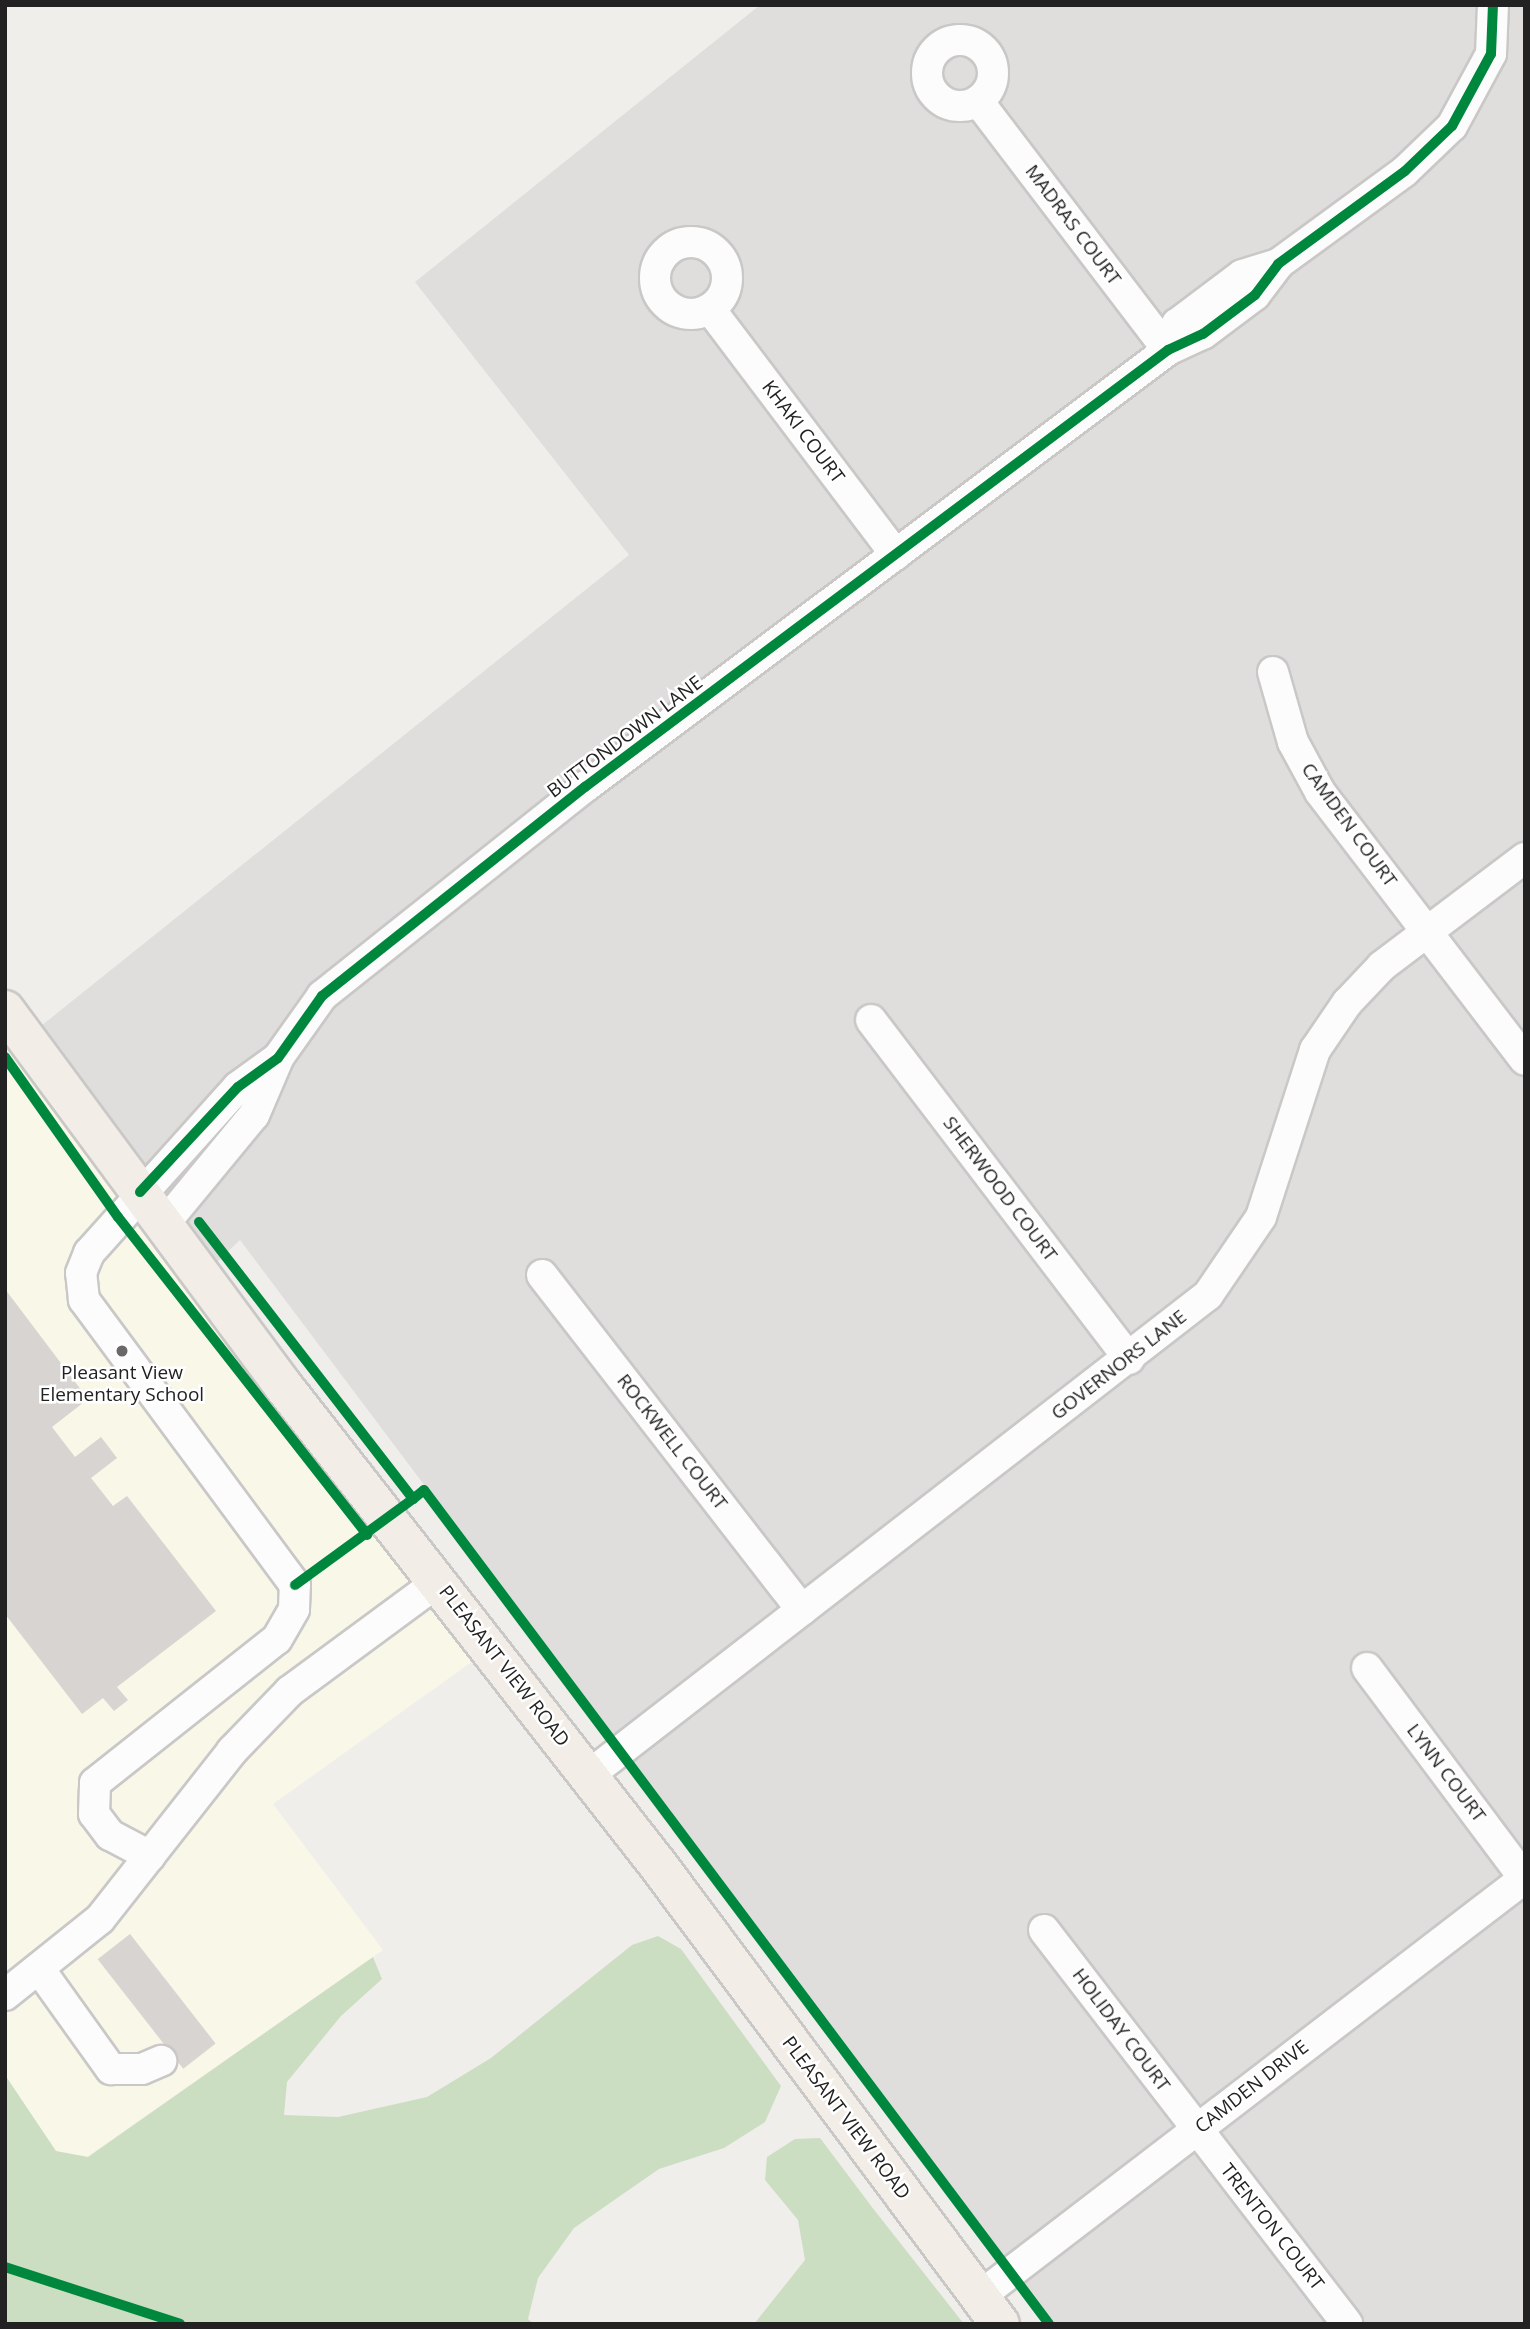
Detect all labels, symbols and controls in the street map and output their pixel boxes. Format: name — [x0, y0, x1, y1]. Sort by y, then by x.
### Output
street label: MADRAS COURT — [1020, 160, 1126, 290]
street label: KHAKI COURT — [757, 376, 849, 488]
street label: BUTTONDOWN LANE — [543, 671, 707, 803]
street label: CAMDEN COURT — [1296, 759, 1402, 891]
street label: SHERWOOD COURT — [938, 1112, 1062, 1266]
street label: GOVERNORS LANE — [1047, 1305, 1191, 1425]
marker: Pleasant View Elementary School — [114, 1343, 130, 1359]
place label: Pleasant View Elementary School — [40, 1362, 204, 1406]
street label: ROCKWELL COURT — [612, 1370, 732, 1514]
street label: PLEASANT VIEW ROAD — [434, 1581, 574, 1751]
street label: LYNN COURT — [1402, 1719, 1490, 1827]
street label: HOLIDAY COURT — [1067, 1964, 1175, 2096]
street label: PLEASANT VIEW ROAD — [777, 2032, 915, 2204]
street label: CAMDEN DRIVE — [1191, 2036, 1313, 2138]
street label: TRENTON COURT — [1216, 2159, 1328, 2295]

